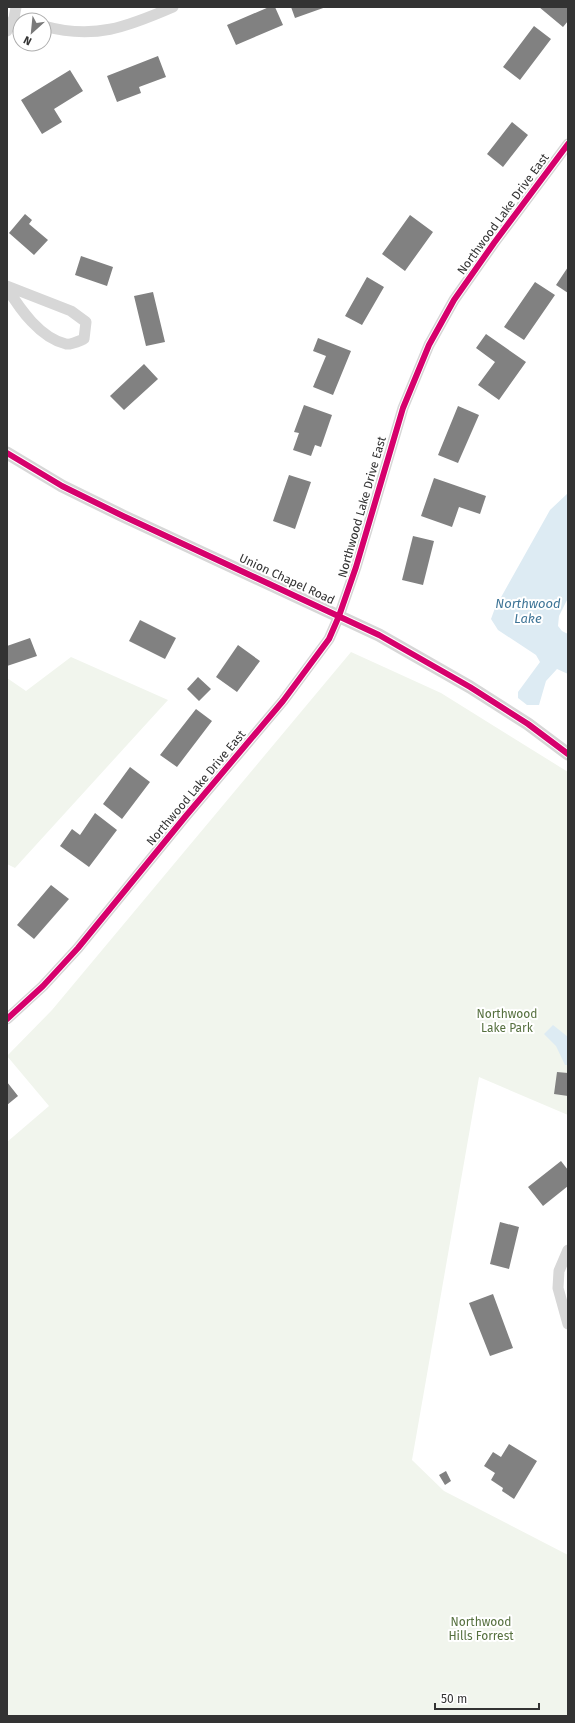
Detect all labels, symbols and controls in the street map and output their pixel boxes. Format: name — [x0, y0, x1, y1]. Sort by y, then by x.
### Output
north arrow — [12, 12, 52, 52]
text: N — [21, 33, 34, 48]
street label: Northwood Lake Drive East — [454, 150, 552, 277]
street label: Northwood Lake Drive East — [335, 434, 389, 579]
street label: Union Chapel Road — [237, 551, 337, 607]
water label: Northwood Lake — [495, 596, 561, 626]
street label: Northwood Lake Drive East — [144, 727, 249, 849]
park label: Northwood Lake Park — [477, 1007, 538, 1035]
park label: Northwood Hills Forrest — [448, 1615, 514, 1643]
scale bar — [435, 1685, 539, 1711]
text: 50 m — [441, 1692, 467, 1706]

